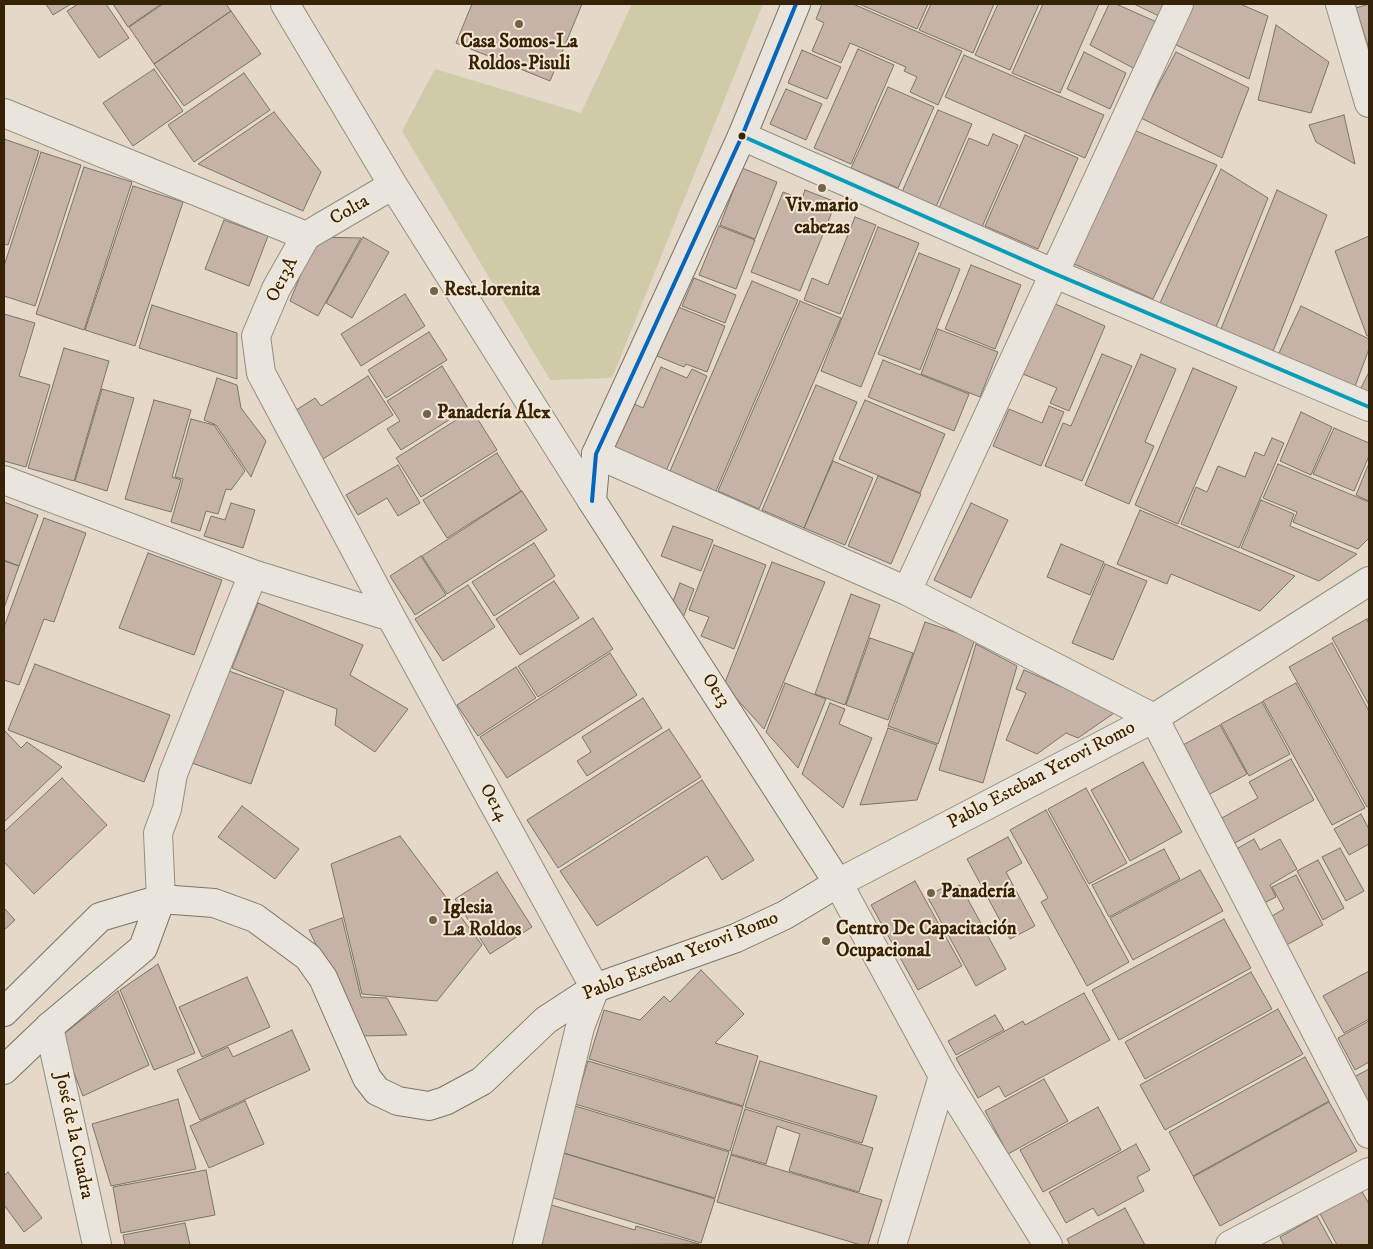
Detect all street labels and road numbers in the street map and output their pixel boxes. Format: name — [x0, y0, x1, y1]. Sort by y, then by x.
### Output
street label: Colta — [326, 191, 374, 231]
street label: Oe13A — [262, 254, 304, 306]
street label: Oe13 — [696, 670, 734, 712]
street label: Pablo Esteban Yerovi Romo — [944, 717, 1140, 835]
street label: Oe14 — [474, 780, 512, 826]
street label: Pablo Esteban Yerovi Romo — [580, 907, 782, 1007]
street label: José de la Cuadra — [48, 1071, 98, 1201]

